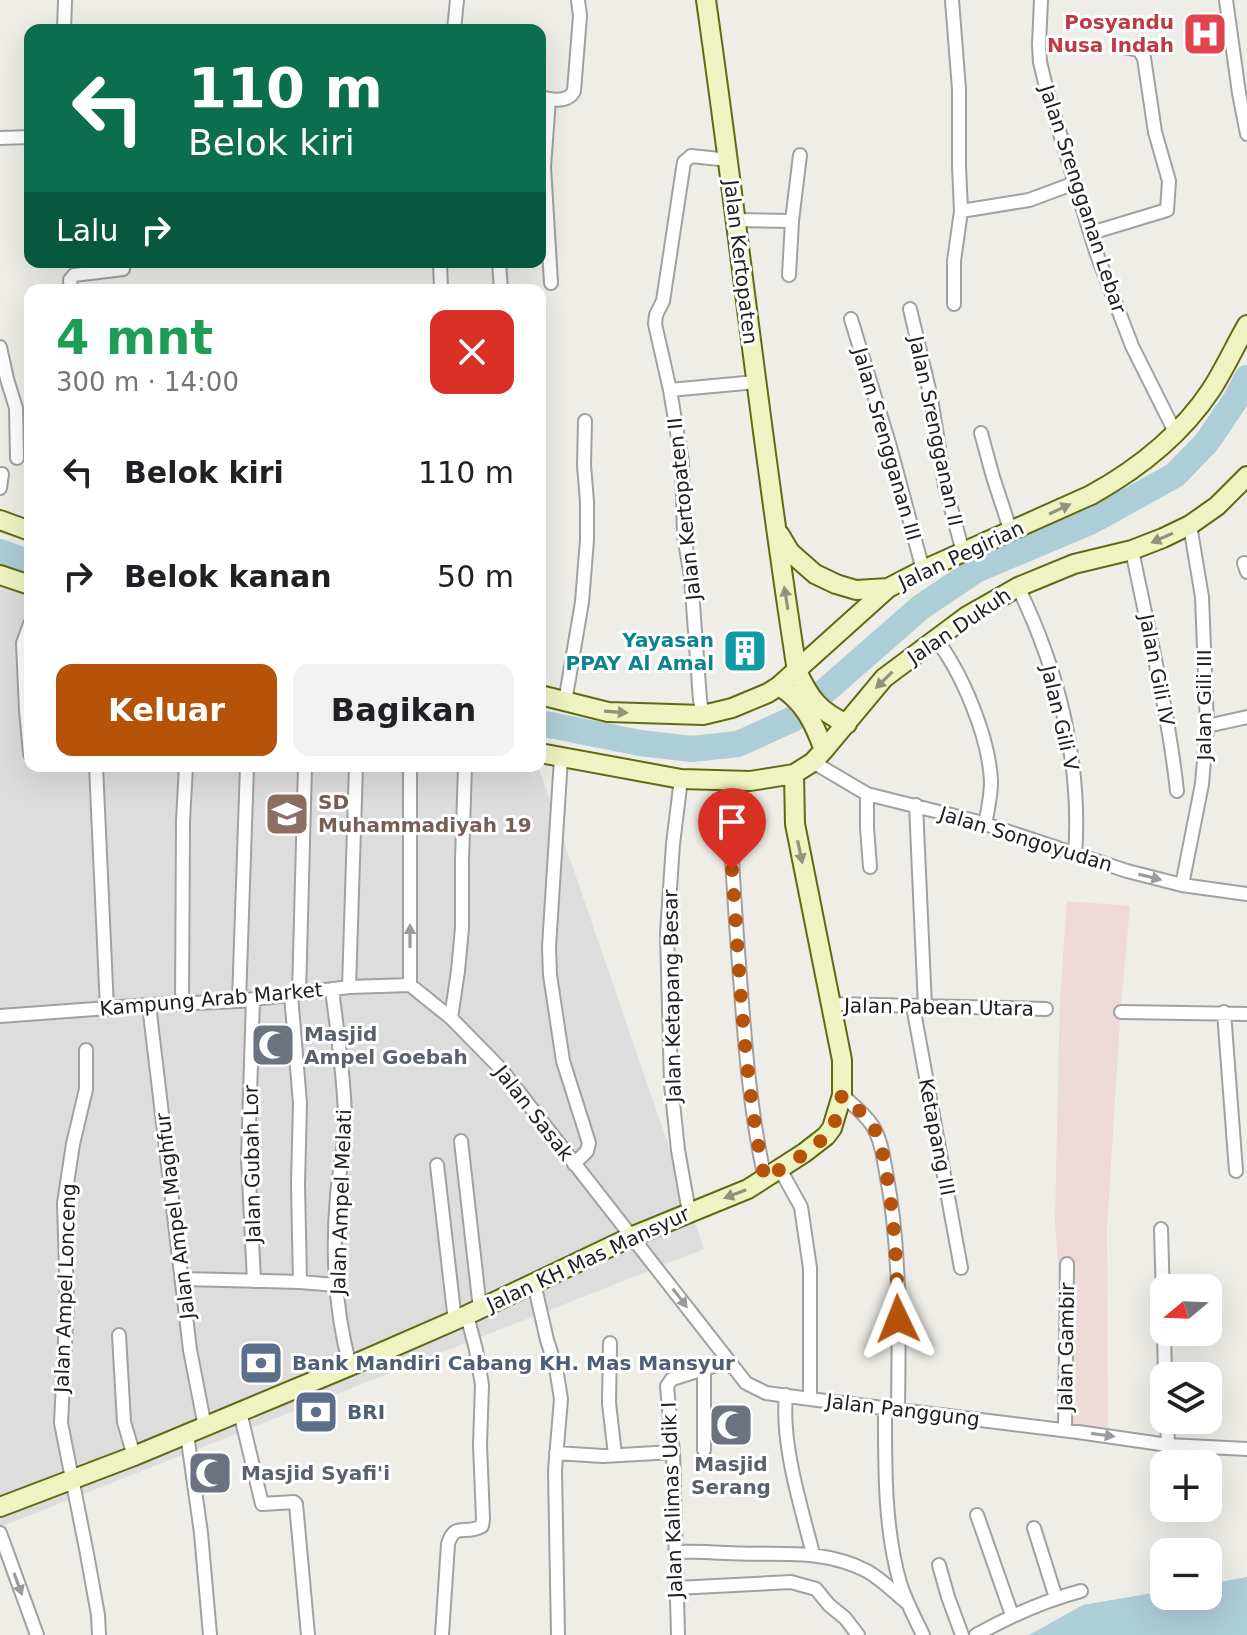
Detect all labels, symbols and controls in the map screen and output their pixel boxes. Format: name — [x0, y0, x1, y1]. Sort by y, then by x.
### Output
place label: Posyandu Nusa Indah — [1047, 10, 1174, 57]
hospital icon: Posyandu Nusa Indah — [1181, 10, 1229, 58]
text: 110 m — [188, 55, 383, 120]
icon: left — [56, 56, 160, 160]
street label: Jalan Srengganan Lebar — [1034, 80, 1131, 317]
text: Belok kiri — [188, 122, 355, 163]
street label: Jalan Kertopaten — [719, 176, 763, 346]
icon: right — [134, 208, 178, 252]
text: Lalu — [56, 213, 118, 248]
text: 4 mnt — [56, 309, 213, 365]
button: close — [430, 310, 514, 394]
street label: Jalan Srengganan II — [904, 332, 968, 528]
street label: Jalan Srengganan III — [847, 343, 926, 543]
text: 300 m · 14:00 — [56, 367, 239, 397]
street label: Jalan Kertopaten II — [662, 416, 706, 604]
icon: left — [56, 450, 100, 494]
text: Belok kiri — [124, 455, 284, 490]
text: 110 m — [418, 455, 514, 490]
one-way arrow — [1049, 503, 1072, 516]
street label: Jalan Pegirian — [893, 515, 1028, 595]
one-way arrow — [1150, 531, 1174, 545]
icon: right — [56, 554, 100, 598]
text: Belok kanan — [124, 559, 332, 594]
text: 50 m — [437, 559, 514, 594]
street label: Jalan Dukuh — [901, 583, 1015, 670]
one-way arrow — [779, 585, 792, 610]
street label: Jalan Gili IV — [1134, 610, 1180, 728]
building icon: Yayasan PPAY Al Amal — [721, 627, 769, 675]
place label: Yayasan PPAY Al Amal — [566, 628, 714, 675]
street label: Jalan Gili III — [1192, 649, 1216, 763]
street label: Jalan Gili V — [1036, 661, 1084, 773]
button: Keluar — [56, 664, 277, 756]
button: Bagikan — [293, 664, 514, 756]
one-way arrow — [875, 670, 894, 689]
one-way arrow — [604, 706, 629, 719]
pin — [698, 788, 766, 870]
school or university icon: SD Muhammadiyah 19 — [263, 790, 311, 838]
place label: SD Muhammadiyah 19 — [318, 790, 532, 837]
icon: arrive — [710, 800, 754, 844]
street label: Jalan Songoyudan — [935, 801, 1115, 877]
one-way arrow — [794, 840, 807, 865]
one-way arrow — [1138, 871, 1163, 883]
street label: Jalan Ketapang Besar — [658, 888, 686, 1105]
one-way arrow — [404, 923, 416, 948]
street label: Kampung Arab Market — [99, 977, 324, 1021]
street label: Jalan Pabean Utara — [842, 993, 1034, 1021]
mosque icon: Masjid Ampel Goebah — [249, 1021, 297, 1069]
place label: Masjid Ampel Goebah — [304, 1022, 468, 1069]
street label: Jalan Sasak — [488, 1059, 579, 1166]
street label: Ketapang III — [914, 1076, 960, 1198]
street label: Jalan Gubah Lor — [239, 1084, 265, 1245]
street label: Jalan Ampel Melati — [326, 1109, 356, 1297]
street label: Jalan Ampel Maghfur — [150, 1111, 200, 1323]
street label: Jalan Ampel Lonceng — [49, 1183, 81, 1395]
one-way arrow — [723, 1188, 747, 1201]
street label: Jalan KH Mas Mansyur — [481, 1201, 694, 1317]
north arrow — [1150, 1274, 1222, 1346]
map controls — [1150, 1274, 1222, 1610]
position arrow — [856, 1277, 940, 1361]
street label: Jalan Gambir — [1053, 1282, 1079, 1414]
one-way arrow — [671, 1288, 687, 1308]
bank icon: Bank Mandiri Cabang KH. Mas Mansyur — [237, 1339, 285, 1387]
place label: Bank Mandiri Cabang KH. Mas Mansyur — [292, 1351, 735, 1375]
button: layers — [1150, 1362, 1222, 1434]
bank icon: BRI — [292, 1388, 340, 1436]
street label: Jalan Panggung — [823, 1388, 981, 1431]
place label: BRI — [347, 1400, 385, 1424]
street label: Jalan Kalimas Udik I — [657, 1401, 687, 1601]
mosque icon: Masjid Serang — [707, 1401, 755, 1449]
one-way arrow — [1091, 1429, 1116, 1442]
mosque icon: Masjid Syafi'i — [186, 1449, 234, 1497]
button: + — [1150, 1450, 1222, 1522]
place label: Masjid Serang — [691, 1452, 771, 1499]
place label: Masjid Syafi'i — [241, 1461, 390, 1485]
button: − — [1150, 1538, 1222, 1610]
one-way arrow — [13, 1572, 25, 1596]

